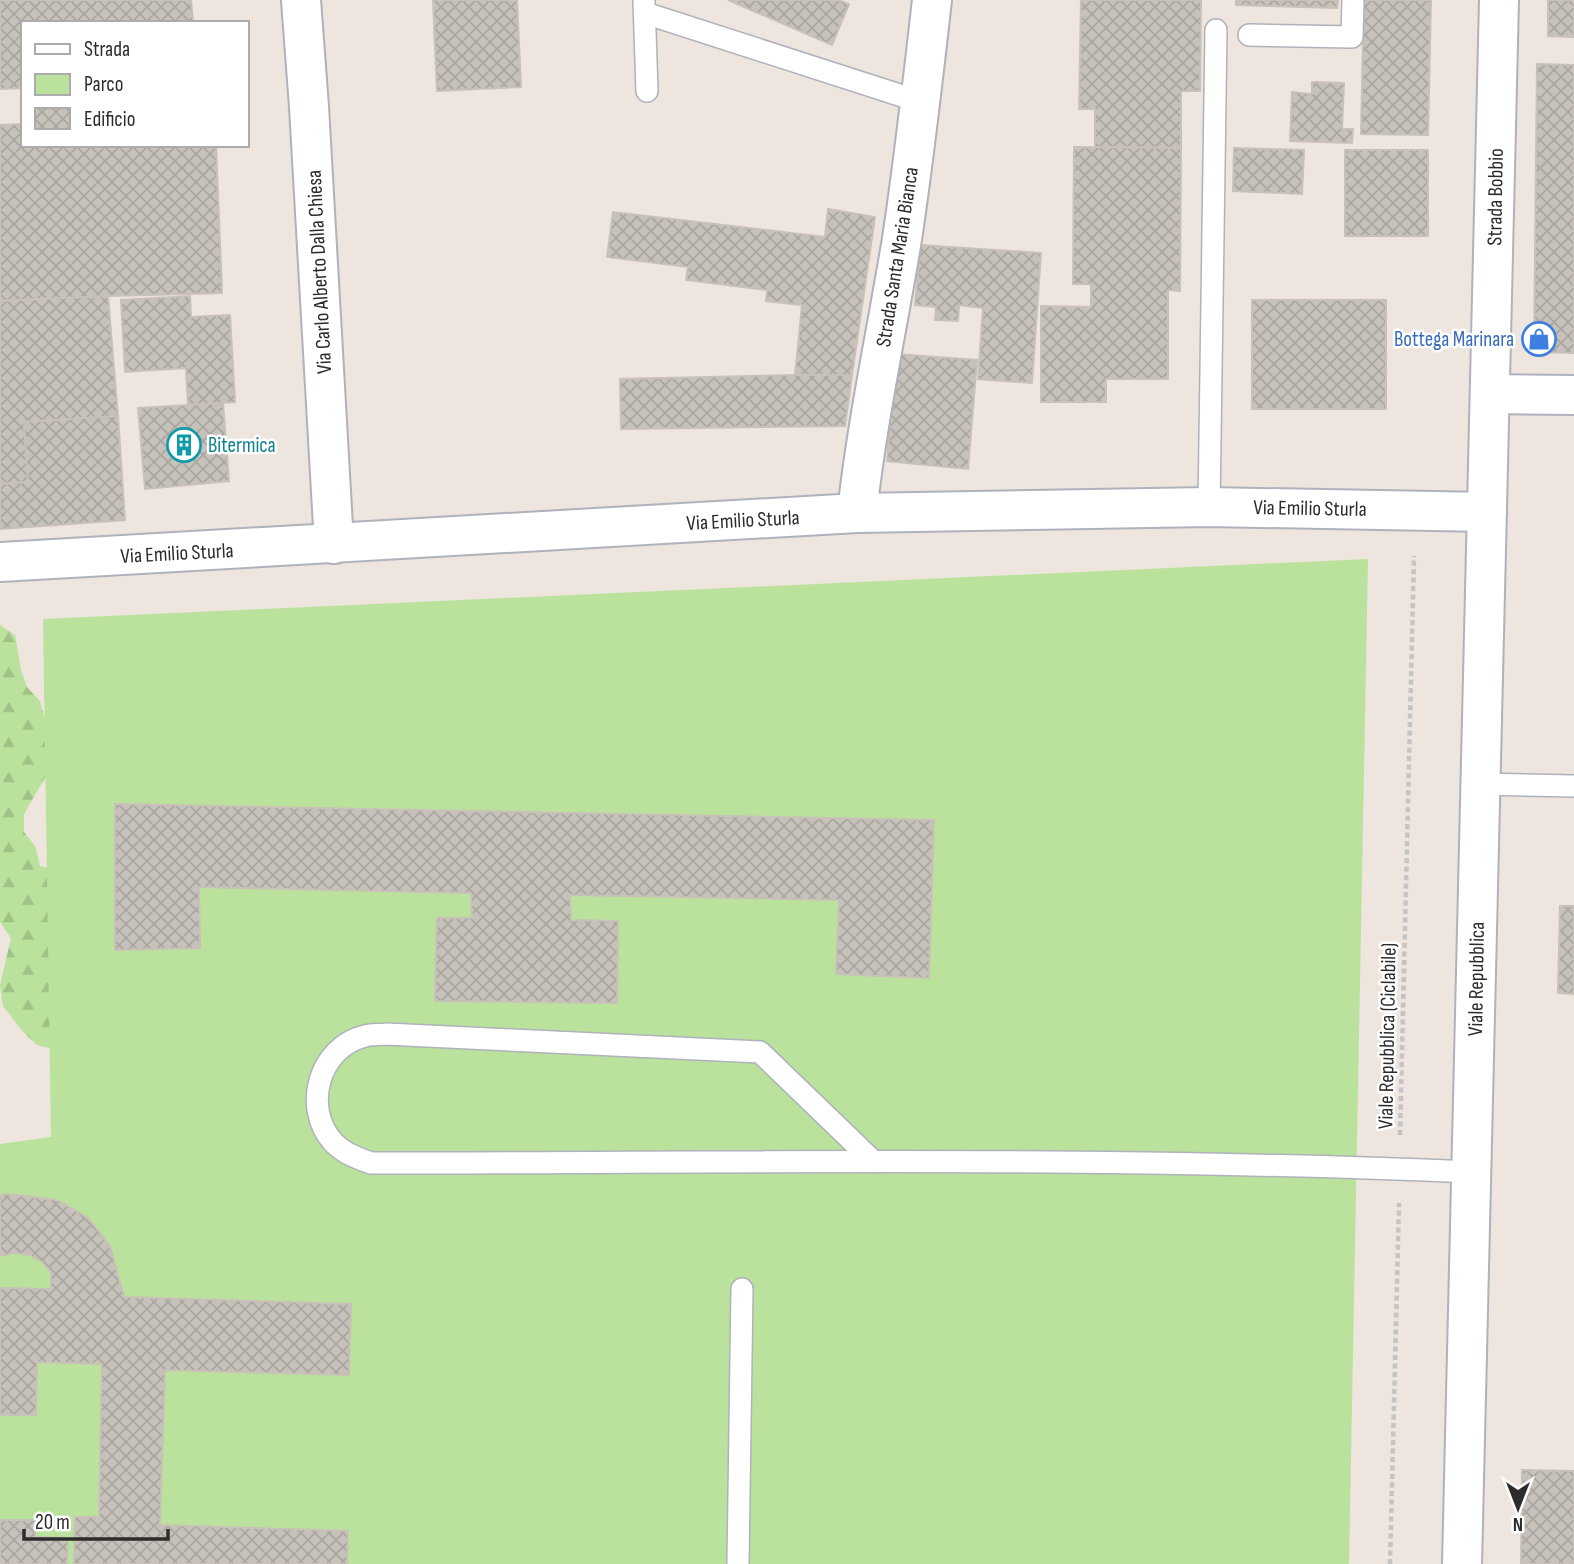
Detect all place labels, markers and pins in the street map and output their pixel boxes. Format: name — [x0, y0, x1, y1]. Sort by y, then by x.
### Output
shop icon: Bottega Marinara — [1520, 320, 1558, 358]
place label: Bottega Marinara — [1394, 327, 1514, 352]
building icon: Bitermica — [165, 426, 203, 464]
place label: Bitermica — [208, 433, 276, 458]

